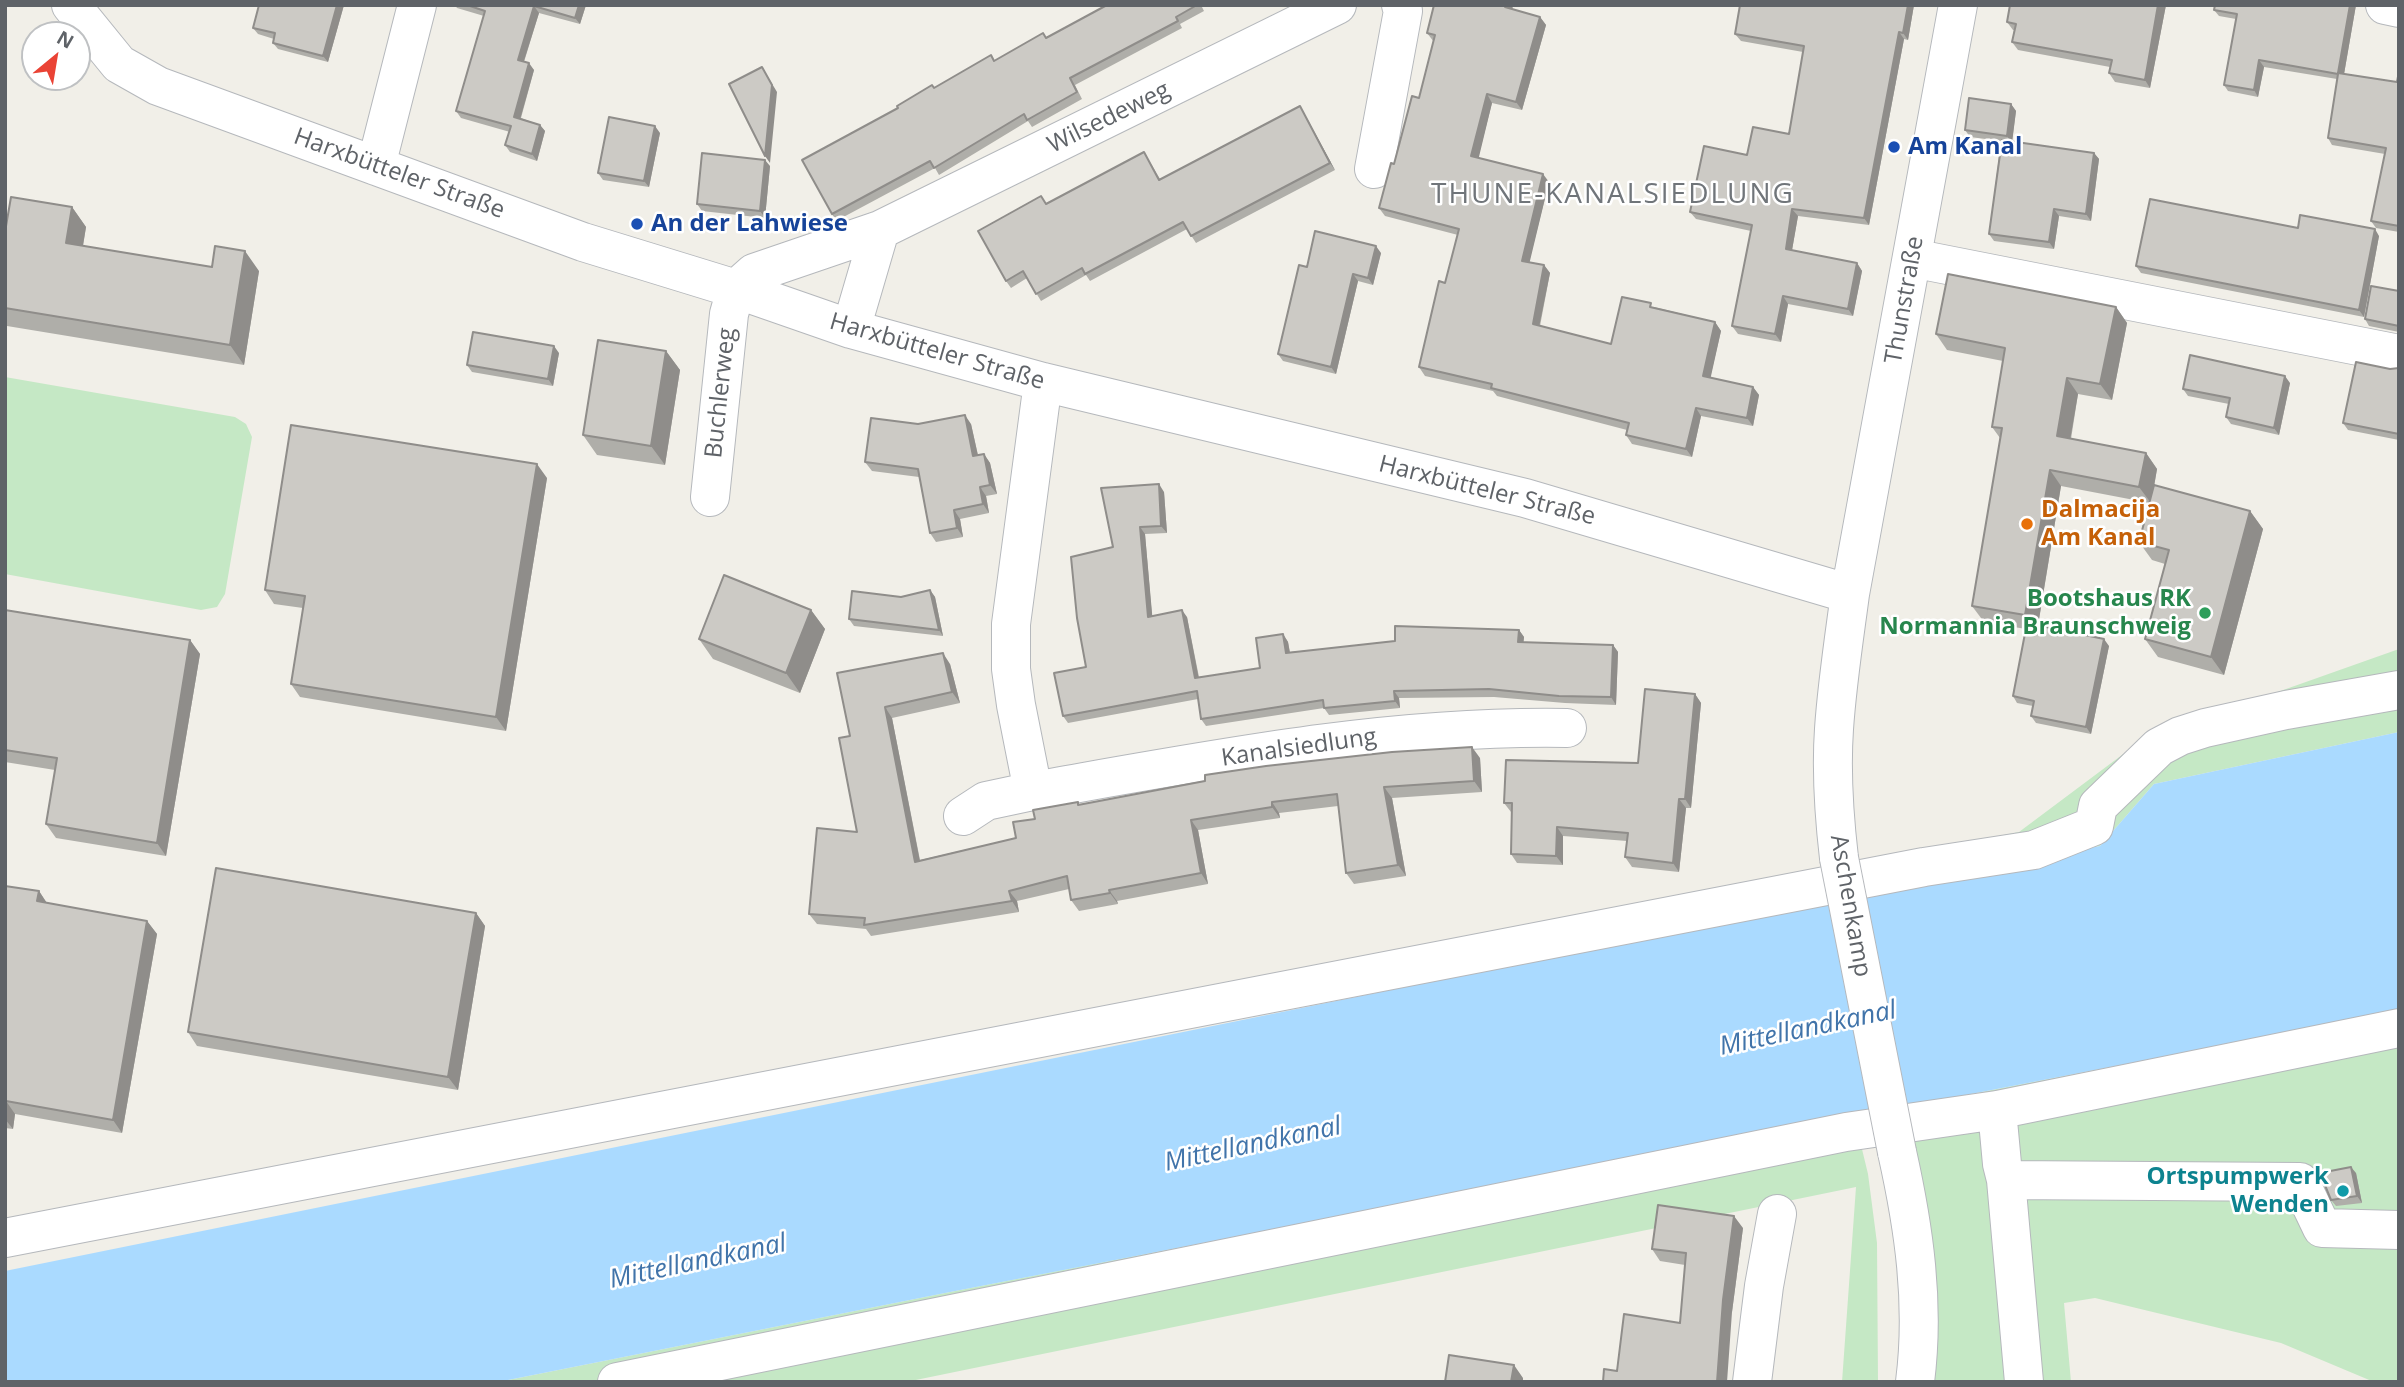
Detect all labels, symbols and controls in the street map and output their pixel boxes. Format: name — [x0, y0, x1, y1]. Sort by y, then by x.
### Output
north arrow — [21, 21, 91, 91]
text: N — [52, 24, 79, 55]
street label: Wilsedeweg — [1043, 76, 1175, 160]
street label: Harxbütteler Straße — [290, 122, 508, 226]
place label: Am Kanal — [1908, 133, 2022, 161]
marker: Am Kanal — [1886, 139, 1902, 155]
district label: THUNE-KANALSIEDLUNG — [1433, 178, 1793, 212]
place label: An der Lahwiese — [651, 210, 848, 238]
marker: An der Lahwiese — [629, 216, 645, 232]
street label: Thunstraße — [1880, 234, 1930, 366]
street label: Harxbütteler Straße — [826, 308, 1048, 396]
street label: Buchlerweg — [700, 326, 742, 460]
street label: Harxbütteler Straße — [1376, 450, 1598, 532]
place label: Dalmacija Am Kanal — [2041, 496, 2160, 552]
marker: Dalmacija Am Kanal — [2019, 516, 2035, 532]
place label: Bootshaus RK Normannia Braunschweig — [1879, 585, 2191, 641]
marker: Bootshaus RK Normannia Braunschweig — [2197, 605, 2213, 621]
street label: Kanalsiedlung — [1220, 723, 1378, 773]
street label: Aschenkamp — [1823, 833, 1877, 979]
water label: Mittellandkanal — [1717, 995, 1899, 1063]
water label: Mittellandkanal — [1162, 1111, 1344, 1179]
place label: Ortspumpwerk Wenden — [2146, 1163, 2329, 1219]
marker: Ortspumpwerk Wenden — [2335, 1183, 2351, 1199]
water label: Mittellandkanal — [607, 1228, 789, 1296]

